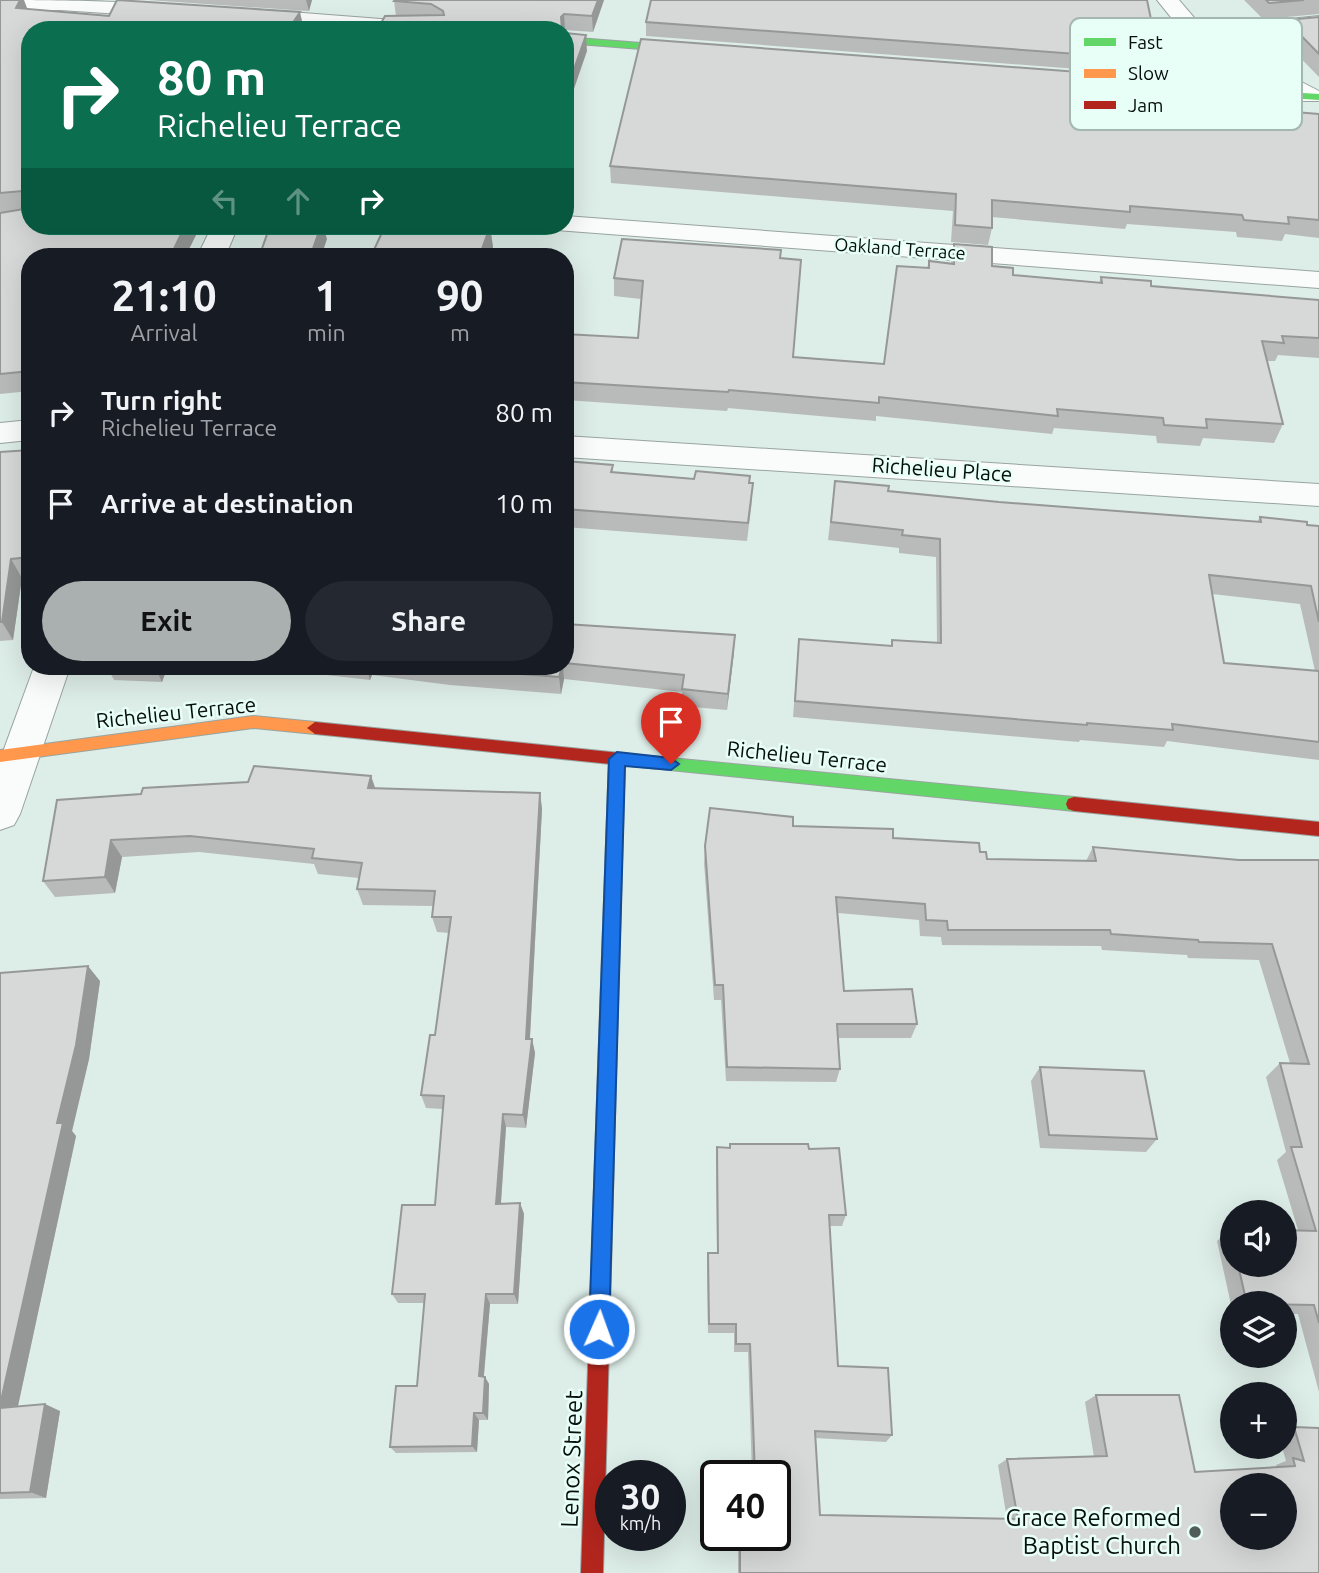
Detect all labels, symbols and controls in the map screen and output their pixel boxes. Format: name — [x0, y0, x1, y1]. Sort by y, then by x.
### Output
legend — [1070, 18, 1302, 130]
text: Fast — [1128, 31, 1163, 53]
icon: right — [42, 49, 133, 140]
text: 80 m — [157, 49, 266, 104]
text: Slow — [1128, 62, 1169, 84]
text: Jam — [1128, 94, 1164, 116]
text: Richelieu Terrace — [157, 107, 402, 143]
icon: left — [206, 182, 244, 220]
icon: ahead — [279, 182, 317, 220]
icon: right — [352, 182, 390, 220]
street label: Oakland Terrace — [834, 233, 966, 263]
text: 21:10 — [111, 272, 217, 319]
text: 1 — [315, 272, 338, 319]
text: 90 — [436, 272, 484, 319]
text: Arrival — [131, 320, 198, 345]
text: min — [307, 320, 346, 345]
text: m — [450, 320, 470, 345]
text: Turn right — [101, 386, 222, 415]
icon: right — [42, 394, 80, 432]
text: 80 m — [495, 398, 553, 427]
text: Richelieu Terrace — [101, 415, 277, 440]
street label: Richelieu Place — [871, 452, 1013, 486]
icon: arrive — [42, 485, 80, 523]
text: Arrive at destination — [101, 489, 354, 518]
text: 10 m — [495, 489, 553, 518]
button: Exit — [42, 581, 291, 661]
button: Share — [305, 581, 553, 661]
street label: Richelieu Terrace — [95, 692, 257, 732]
pin — [641, 692, 701, 764]
icon: arrive — [652, 703, 690, 741]
street label: Richelieu Terrace — [726, 736, 888, 776]
map controls — [1220, 1200, 1297, 1550]
button: sound — [1220, 1200, 1297, 1277]
button: layers — [1220, 1291, 1297, 1368]
position arrow — [562, 1292, 636, 1366]
button: + — [1220, 1382, 1297, 1459]
street label: Lenox Street — [556, 1389, 587, 1528]
speed limit sign: 40 — [700, 1460, 791, 1551]
button: − — [1220, 1473, 1297, 1550]
text: 30 — [621, 1476, 660, 1516]
place label: Grace Reformed Baptist Church — [1005, 1504, 1181, 1559]
text: km/h — [620, 1513, 661, 1533]
marker: Grace Reformed Baptist Church — [1187, 1524, 1203, 1540]

